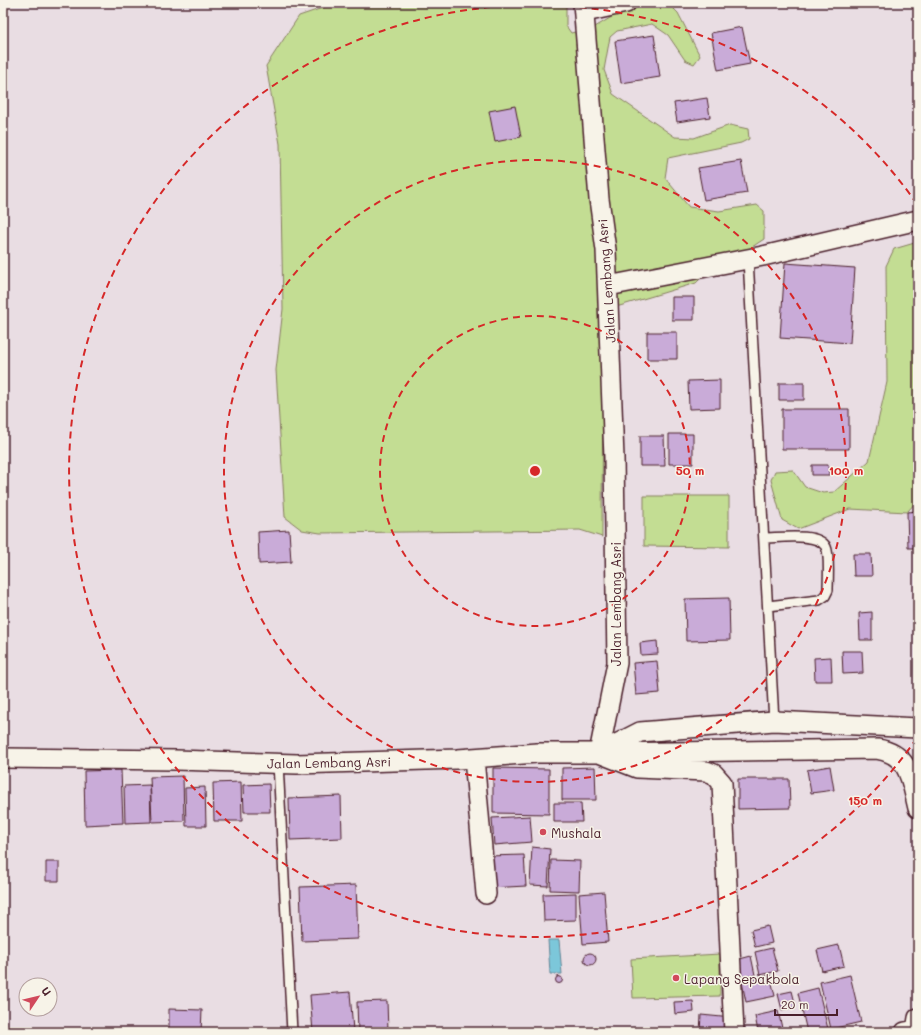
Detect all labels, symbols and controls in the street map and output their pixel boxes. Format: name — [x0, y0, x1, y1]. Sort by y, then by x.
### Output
street label: Jalan Lembang Asri — [593, 218, 619, 344]
text: 50 m — [676, 462, 704, 478]
text: 100 m — [829, 462, 863, 478]
centre of rings — [528, 464, 542, 478]
street label: Jalan Lembang Asri — [607, 542, 624, 666]
street label: Jalan Lembang Asri — [267, 752, 391, 772]
text: 150 m — [848, 792, 882, 808]
place label: Mushala — [551, 824, 602, 841]
marker: Mushala — [538, 827, 548, 837]
place label: Lapang Sepakbola — [684, 970, 800, 987]
marker: Lapang Sepakbola — [671, 973, 681, 983]
north arrow — [18, 977, 58, 1017]
text: U — [38, 984, 55, 998]
scale bar — [775, 991, 837, 1017]
text: 20 m — [781, 996, 809, 1012]

